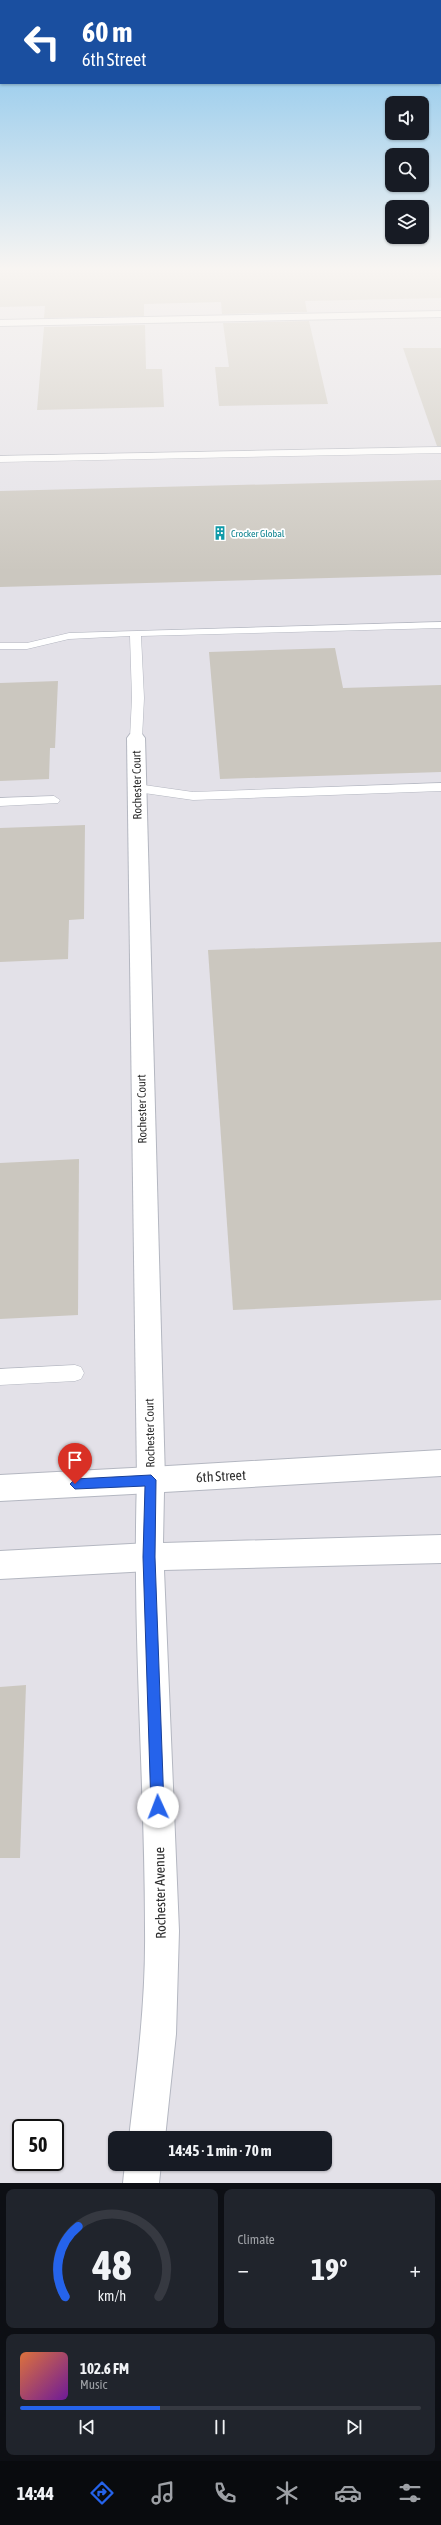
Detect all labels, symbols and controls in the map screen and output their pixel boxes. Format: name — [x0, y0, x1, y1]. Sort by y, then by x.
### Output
icon: left — [16, 16, 68, 68]
text: 60 m — [82, 16, 132, 48]
text: 6th Street — [82, 49, 146, 70]
map controls — [385, 96, 429, 244]
button: sound — [385, 96, 429, 140]
button: search — [385, 148, 429, 192]
button: layers — [385, 200, 429, 244]
building icon: Crocker Global — [212, 525, 228, 541]
place label: Crocker Global — [231, 528, 285, 539]
street label: Rochester Court — [129, 750, 145, 820]
street label: Rochester Court — [134, 1074, 150, 1144]
street label: Rochester Court — [142, 1398, 158, 1468]
pin — [58, 1443, 92, 1484]
icon: arrive — [64, 1449, 86, 1471]
street label: 6th Street — [196, 1467, 246, 1485]
position arrow — [137, 1786, 179, 1828]
street label: Rochester Avenue — [151, 1847, 169, 1939]
speed limit sign: 50 — [12, 2119, 64, 2171]
text: 14:45 · 1 min · 70 m — [168, 2142, 272, 2159]
text: Climate — [238, 2232, 275, 2247]
text: 48 — [91, 2240, 131, 2288]
text: 19° — [311, 2252, 347, 2286]
text: − — [238, 2256, 249, 2282]
text: + — [410, 2256, 421, 2282]
text: km/h — [98, 2287, 126, 2303]
text: 102.6 FM — [80, 2360, 129, 2377]
text: Music — [80, 2377, 107, 2392]
icon: previous — [76, 2416, 98, 2438]
icon: pause — [209, 2416, 231, 2438]
icon: next — [343, 2416, 365, 2438]
icon: directions — [88, 2479, 116, 2507]
icon: music — [149, 2479, 177, 2507]
icon: phone — [211, 2479, 239, 2507]
icon: climate — [273, 2479, 301, 2507]
icon: car — [334, 2479, 362, 2507]
icon: filters — [396, 2479, 424, 2507]
text: 14:44 — [17, 2483, 54, 2504]

